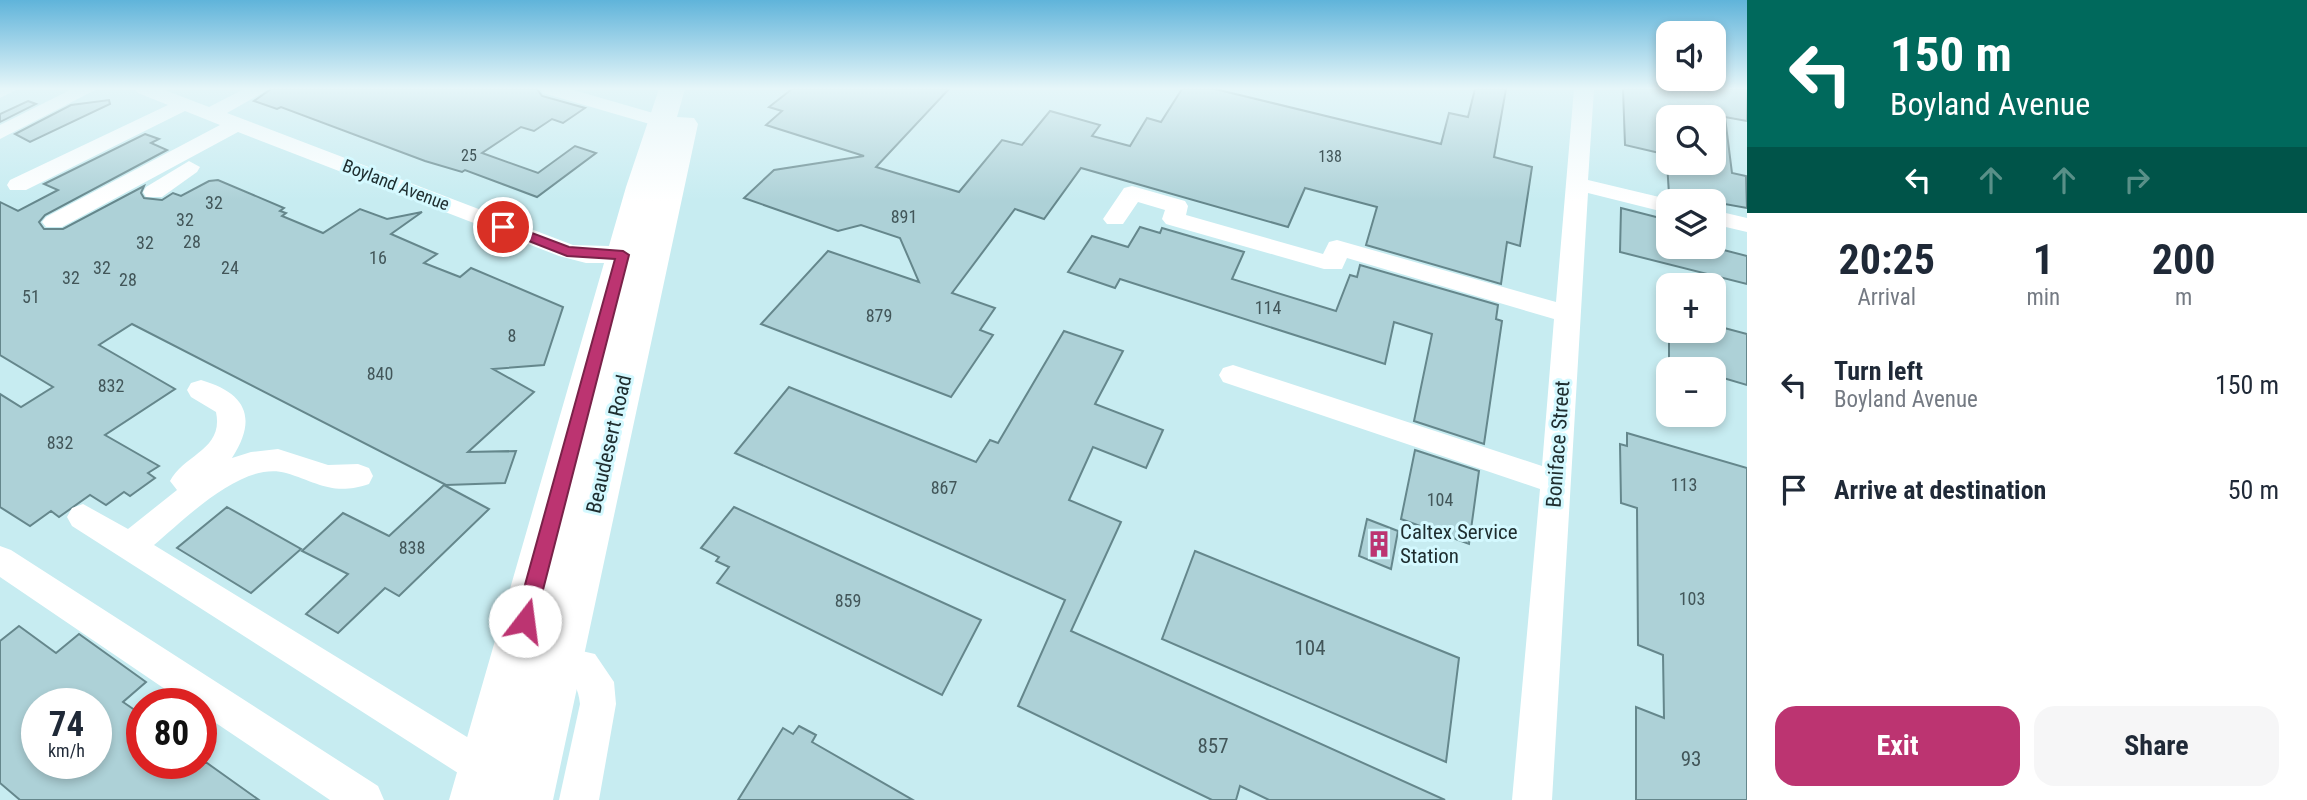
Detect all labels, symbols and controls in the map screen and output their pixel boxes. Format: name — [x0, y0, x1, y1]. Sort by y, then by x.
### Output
map controls — [1656, 21, 1726, 427]
button: sound — [1656, 21, 1726, 91]
text: 150 m — [1890, 26, 2012, 83]
icon: left — [1775, 28, 1866, 119]
text: Boyland Avenue — [1890, 85, 2090, 123]
button: search — [1656, 105, 1726, 175]
house number: 25 — [461, 146, 477, 165]
house number: 138 — [1318, 147, 1342, 166]
street label: Boyland Avenue — [340, 155, 452, 215]
icon: left — [1899, 161, 1937, 199]
icon: ahead — [1972, 161, 2010, 199]
icon: ahead — [2045, 161, 2083, 199]
icon: right — [2118, 161, 2156, 199]
button: layers — [1656, 189, 1726, 259]
house number: 32 — [205, 192, 223, 213]
pin — [473, 197, 533, 257]
house number: 891 — [891, 206, 917, 227]
icon: arrive — [484, 208, 522, 246]
house number: 32 — [176, 209, 194, 230]
house number: 28 — [183, 231, 201, 252]
house number: 32 — [136, 232, 154, 253]
text: 20:25 — [1839, 235, 1935, 284]
text: 1 — [2033, 235, 2054, 284]
text: 200 — [2152, 235, 2215, 284]
house number: 16 — [369, 247, 387, 268]
house number: 32 — [93, 257, 111, 278]
house number: 24 — [221, 257, 239, 278]
house number: 32 — [62, 267, 80, 288]
house number: 28 — [119, 269, 137, 290]
button: + — [1656, 273, 1726, 343]
text: Arrival — [1857, 284, 1916, 311]
text: min — [2026, 284, 2060, 311]
text: m — [2175, 284, 2192, 311]
house number: 51 — [22, 286, 40, 307]
house number: 114 — [1255, 297, 1281, 318]
house number: 879 — [866, 305, 892, 326]
house number: 8 — [508, 325, 516, 346]
text: Turn left — [1834, 356, 1923, 386]
button: − — [1656, 357, 1726, 427]
house number: 840 — [367, 363, 393, 384]
icon: left — [1775, 366, 1813, 404]
text: 150 m — [2215, 370, 2279, 400]
street label: Beaudesert Road — [581, 372, 637, 516]
house number: 832 — [98, 375, 124, 396]
street label: Boniface Street — [1542, 380, 1574, 508]
text: Boyland Avenue — [1834, 386, 1978, 413]
house number: 832 — [47, 432, 73, 453]
icon: arrive — [1775, 471, 1813, 509]
house number: 113 — [1671, 474, 1697, 495]
text: Arrive at destination — [1834, 475, 2046, 505]
text: 50 m — [2228, 475, 2279, 505]
house number: 867 — [931, 477, 957, 498]
house number: 104 — [1427, 489, 1453, 510]
place label: Caltex Service Station — [1400, 520, 1518, 568]
building icon: Caltex Service Station — [1364, 529, 1394, 559]
house number: 838 — [399, 537, 425, 558]
position arrow — [488, 584, 562, 658]
house number: 103 — [1679, 588, 1705, 609]
house number: 859 — [835, 590, 861, 611]
house number: 104 — [1294, 636, 1326, 660]
speed limit sign: 80 — [126, 688, 217, 779]
text: 74 — [49, 704, 84, 745]
button: Exit — [1775, 706, 2020, 786]
button: Share — [2034, 706, 2279, 786]
house number: 857 — [1197, 734, 1229, 758]
text: km/h — [48, 740, 85, 761]
house number: 93 — [1681, 747, 1701, 771]

